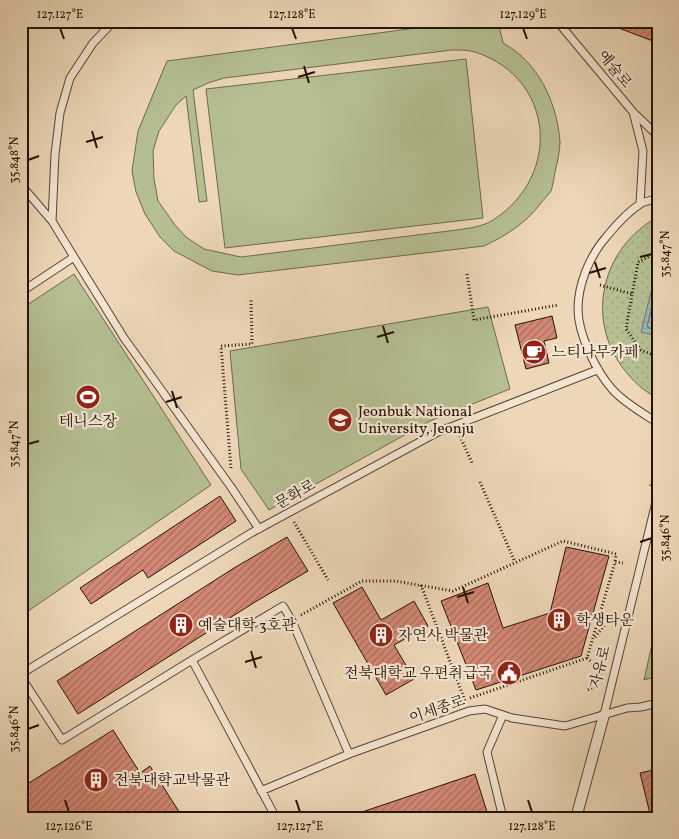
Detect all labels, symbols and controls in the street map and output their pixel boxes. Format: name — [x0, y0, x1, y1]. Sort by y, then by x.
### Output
text: 127.127°E — [37, 7, 83, 23]
text: 127.128°E — [268, 7, 316, 23]
text: 127.129°E — [500, 7, 546, 23]
street label: 예술로 — [592, 47, 636, 94]
text: 35.848°N — [7, 136, 23, 183]
text: 35.847°N — [658, 230, 674, 277]
cafe icon: 느티나무카페 — [521, 339, 547, 365]
place label: 느티나무카페 — [552, 343, 639, 364]
sports icon: 테니스장 — [75, 384, 101, 410]
place label: Jeonbuk National University, Jeonju — [358, 402, 474, 440]
school or university icon: Jeonbuk National University, Jeonju — [327, 407, 353, 433]
place label: 테니스장 — [59, 412, 117, 433]
text: 35.847°N — [7, 420, 23, 467]
street label: 문화로 — [272, 475, 320, 515]
text: 35.846°N — [658, 514, 674, 562]
building icon: 학생타운 — [546, 607, 572, 633]
place label: 학생타운 — [576, 611, 634, 632]
building icon: 예술대학 3호관 — [168, 612, 194, 638]
place label: 예술대학 3호관 — [198, 616, 296, 637]
building icon: 자연사 박물관 — [368, 622, 394, 648]
place label: 자연사 박물관 — [398, 626, 488, 647]
street label: 자유로 — [586, 643, 617, 691]
public building icon: 전북대학교 우편취급국 — [496, 660, 522, 686]
place label: 전북대학교 우편취급국 — [344, 664, 493, 685]
street label: 이세종로 — [407, 691, 469, 730]
text: 35.846°N — [7, 705, 23, 753]
building icon: 전북대학교박물관 — [83, 767, 109, 793]
place label: 전북대학교박물관 — [114, 771, 230, 792]
text: 127.126°E — [45, 819, 93, 835]
text: 127.127°E — [277, 819, 323, 835]
text: 127.128°E — [508, 819, 556, 835]

